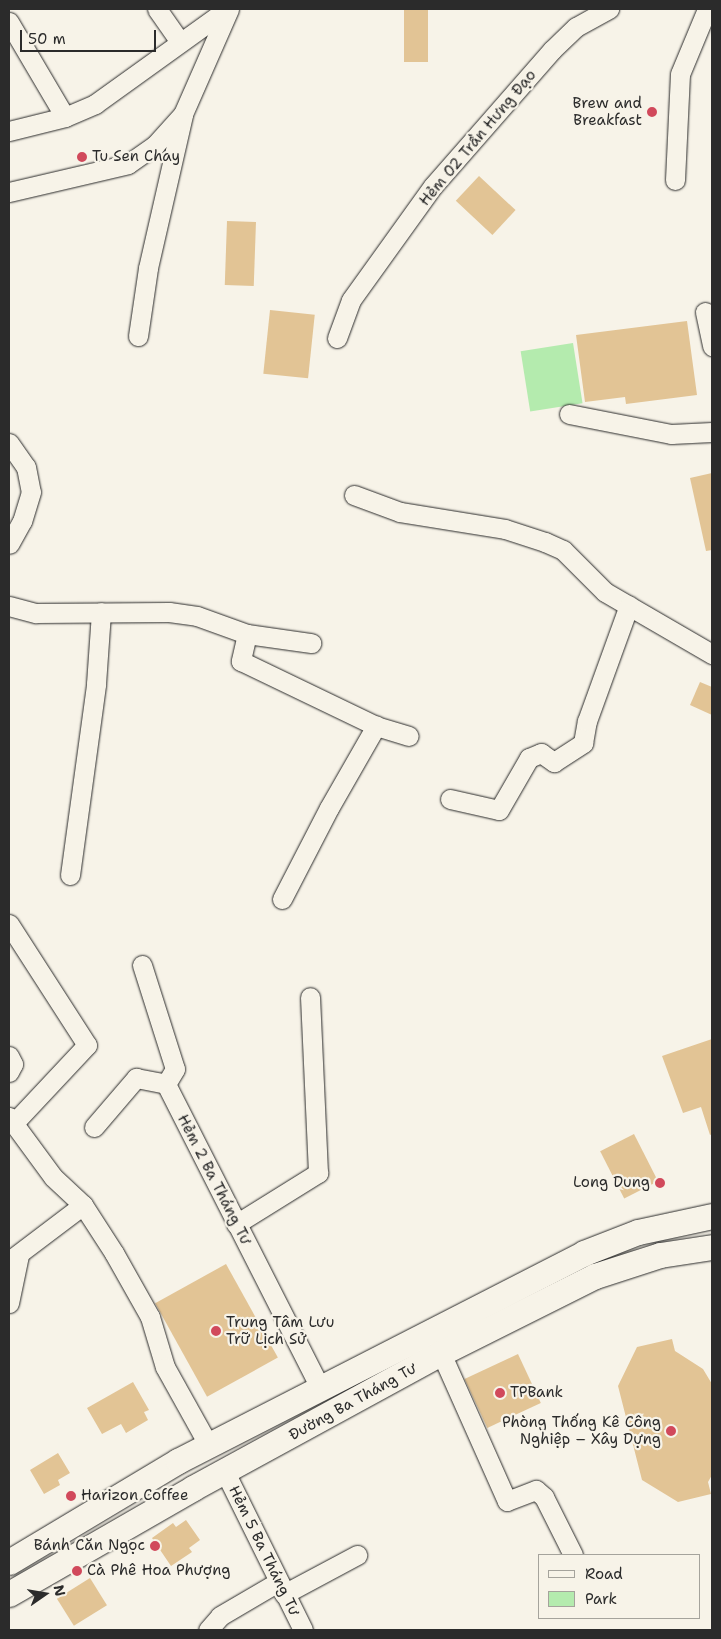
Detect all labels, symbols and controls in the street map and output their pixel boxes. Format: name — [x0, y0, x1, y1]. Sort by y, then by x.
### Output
scale bar — [22, 20, 159, 52]
text: 50 m — [28, 29, 66, 49]
street label: Hẻm 02 Trần Hưng Đạo — [416, 66, 540, 210]
place label: Brew and Breakfast — [573, 94, 642, 129]
marker: Brew and Breakfast — [646, 106, 658, 118]
place label: Tu Sen Chay — [92, 148, 180, 166]
marker: Tu Sen Chay — [76, 151, 88, 163]
street label: Hẻm 2 Ba Tháng Tư — [173, 1112, 255, 1248]
place label: Long Dung — [573, 1174, 650, 1192]
marker: Long Dung — [654, 1177, 666, 1189]
place label: Trung Tâm Lưu Trữ Lịch Sử — [226, 1313, 334, 1348]
marker: Trung Tâm Lưu Trữ Lịch Sử — [210, 1325, 222, 1337]
street label: Đường Ba Tháng Tư — [286, 1359, 420, 1445]
place label: TPBank — [510, 1384, 563, 1402]
marker: TPBank — [494, 1387, 506, 1399]
place label: Phòng Thống Kê Công Nghiệp – Xây Dựng — [502, 1413, 661, 1448]
marker: Phòng Thống Kê Công Nghiệp – Xây Dựng — [665, 1425, 677, 1437]
street label: Hẻm 5 Ba Tháng Tư — [225, 1483, 303, 1619]
place label: Harizon Coffee — [81, 1487, 188, 1505]
marker: Harizon Coffee — [65, 1490, 77, 1502]
place label: Bánh Căn Ngọc — [34, 1537, 145, 1555]
marker: Bánh Căn Ngọc — [149, 1540, 161, 1552]
legend — [538, 1554, 701, 1619]
place label: Cà Phê Hoa Phượng — [87, 1562, 231, 1580]
text: Road — [585, 1564, 623, 1584]
marker: Cà Phê Hoa Phượng — [71, 1565, 83, 1577]
north arrow — [20, 1569, 70, 1619]
text: N — [50, 1583, 70, 1598]
text: Park — [585, 1589, 617, 1609]

